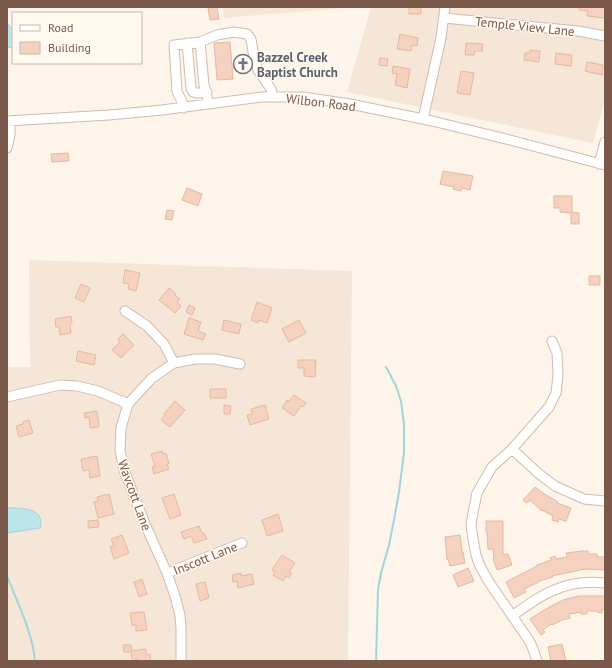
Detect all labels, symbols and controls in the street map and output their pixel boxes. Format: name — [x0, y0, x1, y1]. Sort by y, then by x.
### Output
legend — [12, 12, 142, 64]
street label: Temple View Lane — [474, 13, 576, 40]
text: Road — [48, 20, 73, 35]
text: Building — [48, 40, 91, 55]
place label: Bazzel Creek Baptist Church — [257, 49, 338, 81]
church icon: Bazzel Creek Baptist Church — [232, 53, 254, 75]
street label: Wilbon Road — [285, 90, 357, 115]
street label: Wavcott Lane — [114, 457, 155, 533]
street label: Inscott Lane — [171, 538, 240, 579]

